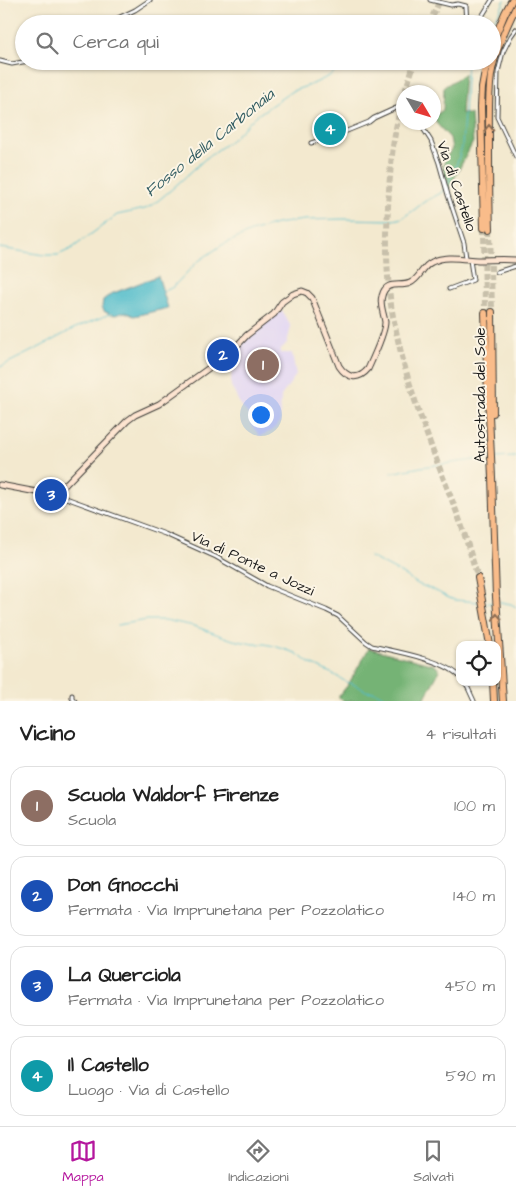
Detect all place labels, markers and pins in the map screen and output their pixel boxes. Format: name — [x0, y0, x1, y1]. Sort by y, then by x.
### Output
pin: 4 — [314, 110, 346, 148]
pin: 2 — [207, 336, 239, 374]
pin: 1 — [247, 346, 279, 384]
pin: 3 — [35, 476, 67, 514]

